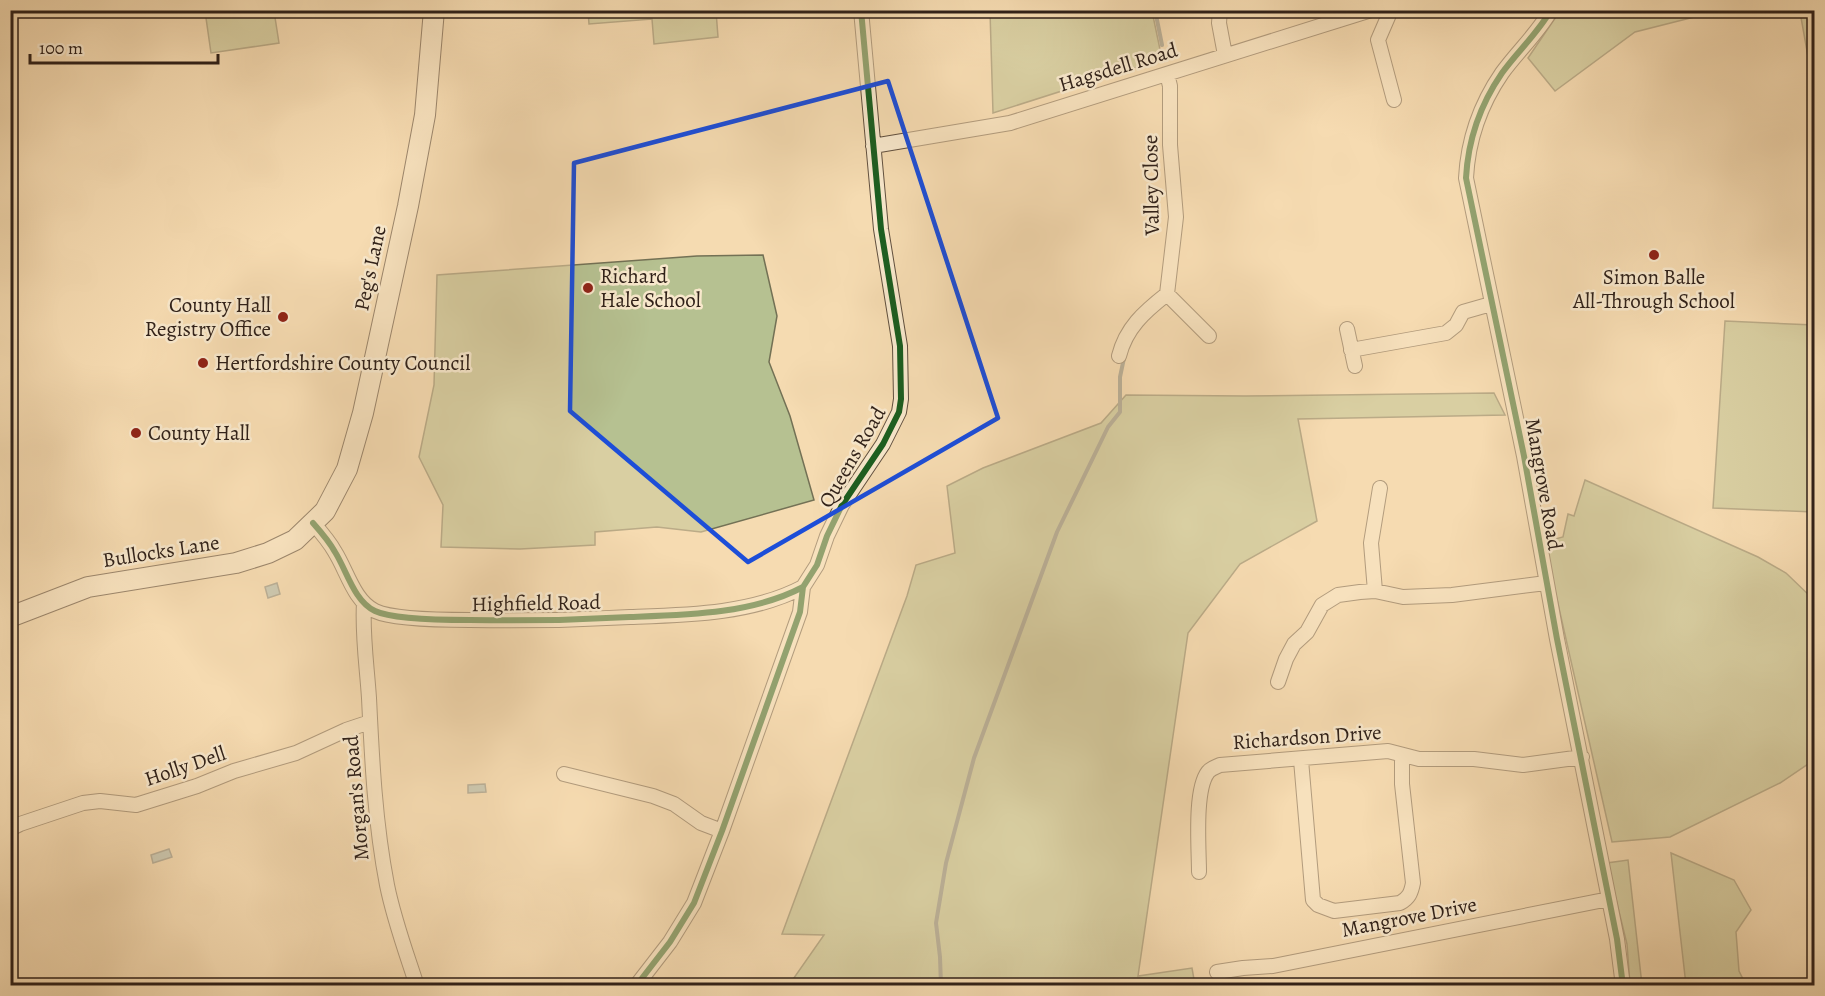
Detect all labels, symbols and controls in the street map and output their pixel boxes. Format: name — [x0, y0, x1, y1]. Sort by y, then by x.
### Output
scale bar — [30, 27, 218, 65]
street label: Hagsdell Road — [1055, 35, 1182, 98]
text: 100 m — [39, 36, 83, 60]
street label: Valley Close — [1136, 134, 1166, 237]
street label: Peg's Lane — [347, 223, 393, 313]
marker: Simon Balle All-Through School — [1647, 248, 1661, 262]
place label: Richard Hale School — [600, 262, 701, 314]
place label: Simon Balle All-Through School — [1572, 263, 1735, 315]
marker: Richard Hale School — [581, 281, 595, 295]
place label: County Hall Registry Office — [145, 291, 271, 343]
marker: County Hall Registry Office — [276, 310, 290, 324]
place label: Hertfordshire County Council — [215, 349, 470, 377]
marker: Hertfordshire County Council — [196, 356, 210, 370]
street label: Queens Road — [812, 401, 893, 513]
street label: Mangrove Road — [1519, 416, 1570, 553]
place label: County Hall — [148, 419, 250, 447]
marker: County Hall — [129, 426, 143, 440]
street label: Bullocks Lane — [101, 528, 221, 574]
street label: Highfield Road — [471, 588, 602, 618]
street label: Richardson Drive — [1232, 718, 1382, 756]
street label: Morgan's Road — [337, 733, 375, 862]
street label: Holly Dell — [141, 739, 229, 793]
street label: Mangrove Drive — [1339, 890, 1479, 944]

